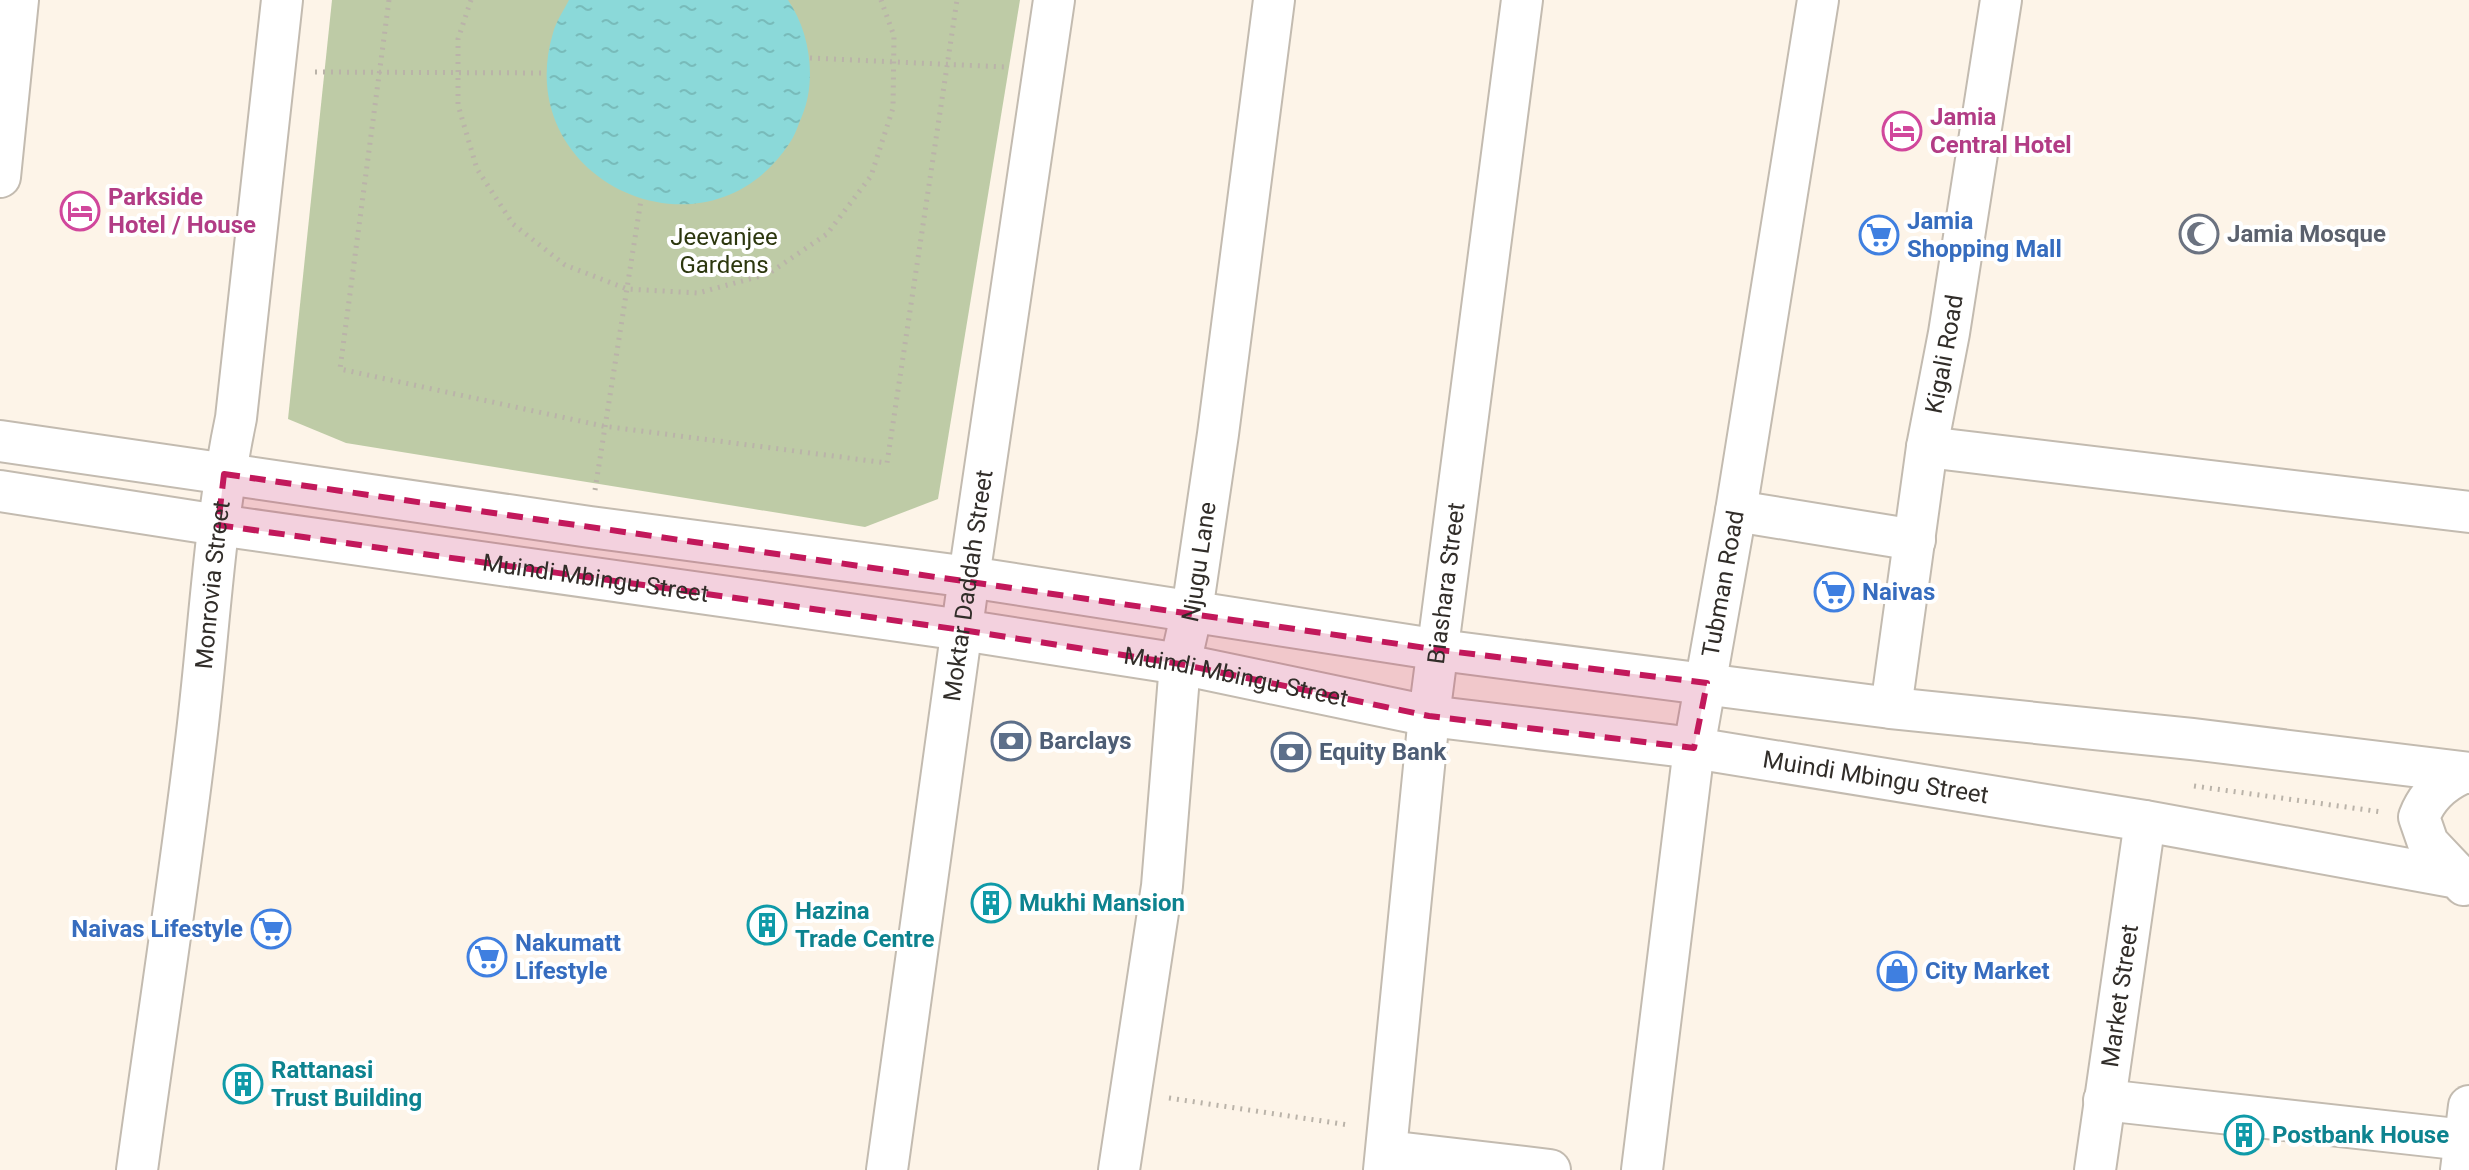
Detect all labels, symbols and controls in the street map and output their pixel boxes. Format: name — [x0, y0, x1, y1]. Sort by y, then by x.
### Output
place label: Jamia Central Hotel — [1930, 103, 2072, 159]
hotel icon: Jamia Central Hotel — [1881, 110, 1923, 152]
place label: Parkside Hotel / House — [108, 183, 256, 239]
hotel icon: Parkside Hotel / House — [59, 190, 101, 232]
place label: Jamia Shopping Mall — [1907, 207, 2062, 263]
mosque icon: Jamia Mosque — [2178, 213, 2220, 255]
supermarket icon: Jamia Shopping Mall — [1858, 214, 1900, 256]
place label: Jamia Mosque — [2227, 220, 2386, 248]
park label: Jeevanjee Gardens — [670, 223, 778, 279]
street label: Kigali Road — [1920, 293, 1969, 416]
street label: Moktar Daddah Street — [938, 468, 999, 703]
street label: Monrovia Street — [190, 499, 236, 670]
street label: Njugu Lane — [1176, 500, 1222, 625]
street label: Biashara Street — [1422, 501, 1471, 666]
street label: Tubman Road — [1696, 508, 1750, 659]
street label: Muindi Mbingu Street — [481, 548, 711, 608]
supermarket icon: Naivas — [1813, 571, 1855, 613]
place label: Naivas — [1862, 578, 1935, 606]
street label: Muindi Mbingu Street — [1122, 641, 1351, 713]
bank icon: Barclays — [990, 720, 1032, 762]
place label: Barclays — [1039, 727, 1132, 755]
bank icon: Equity Bank — [1270, 731, 1312, 773]
place label: Equity Bank — [1319, 738, 1447, 766]
street label: Muindi Mbingu Street — [1761, 745, 1991, 809]
building icon: Mukhi Mansion — [970, 882, 1012, 924]
place label: Mukhi Mansion — [1019, 889, 1185, 917]
place label: Hazina Trade Centre — [795, 897, 935, 953]
building icon: Hazina Trade Centre — [746, 904, 788, 946]
supermarket icon: Naivas Lifestyle — [250, 908, 292, 950]
place label: Naivas Lifestyle — [71, 915, 243, 943]
street label: Market Street — [2096, 922, 2144, 1069]
place label: Nakumatt Lifestyle — [515, 929, 621, 985]
supermarket icon: Nakumatt Lifestyle — [466, 936, 508, 978]
shop icon: City Market — [1876, 950, 1918, 992]
place label: City Market — [1925, 957, 2050, 985]
place label: Rattanasi Trust Building — [271, 1056, 422, 1112]
building icon: Rattanasi Trust Building — [222, 1063, 264, 1105]
building icon: Postbank House — [2223, 1114, 2265, 1156]
place label: Postbank House — [2272, 1121, 2449, 1149]

